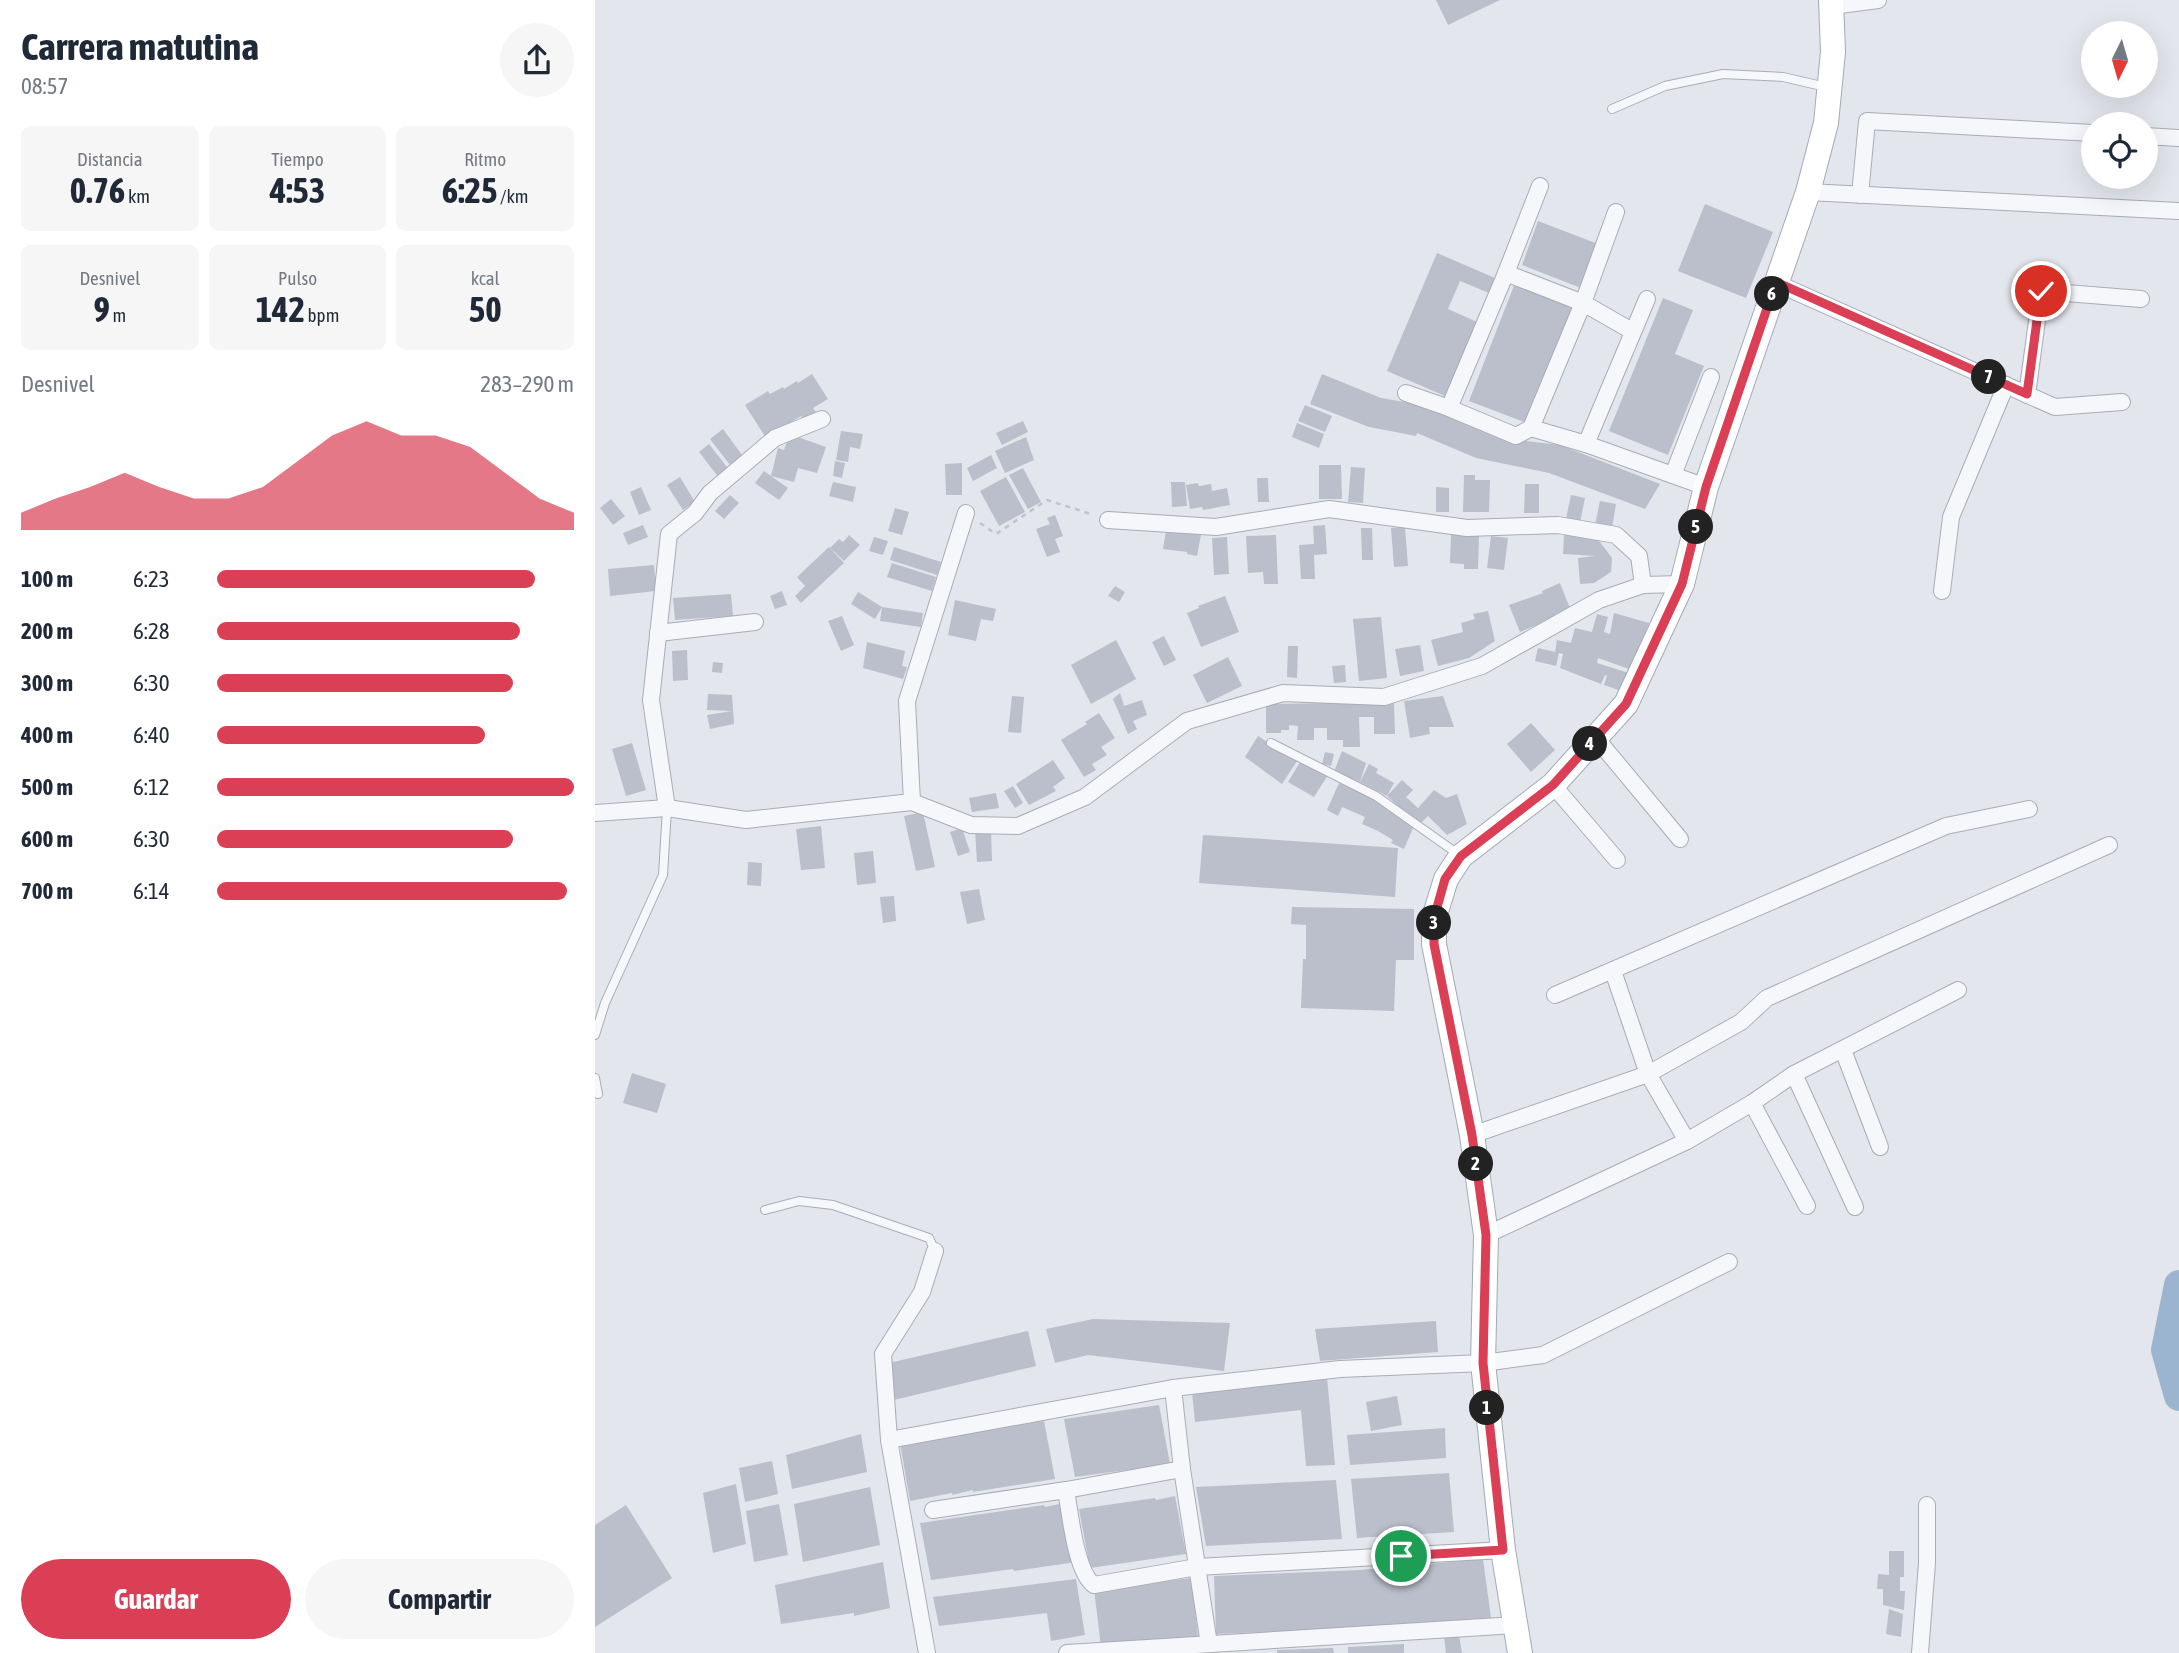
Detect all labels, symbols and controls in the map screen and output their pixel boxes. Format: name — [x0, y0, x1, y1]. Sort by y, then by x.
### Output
north arrow — [2081, 21, 2158, 98]
map controls — [2081, 21, 2158, 189]
button: share — [500, 23, 574, 97]
text: Carrera matutina — [21, 25, 259, 68]
text: 08:57 — [21, 73, 68, 99]
button: locate — [2081, 112, 2158, 189]
text: Distancia — [77, 148, 143, 170]
text: Tiempo — [271, 148, 324, 170]
text: Ritmo — [464, 148, 506, 170]
text: 0.76 — [70, 170, 125, 210]
text: 4:53 — [270, 170, 325, 210]
text: 6:25 — [442, 170, 497, 210]
text: km — [125, 185, 150, 207]
text: /km — [497, 185, 529, 207]
pin — [2011, 261, 2071, 321]
text: Desnivel — [79, 267, 140, 289]
text: Pulso — [278, 267, 317, 289]
text: kcal — [471, 267, 500, 289]
icon: check — [2022, 272, 2060, 310]
pin: 6 — [1755, 276, 1789, 312]
text: 6 — [1767, 282, 1776, 304]
text: 9 — [93, 289, 110, 329]
text: 142 — [256, 289, 305, 329]
text: 50 — [469, 289, 502, 329]
text: m — [110, 304, 126, 326]
text: bpm — [305, 304, 339, 326]
pin: 7 — [1971, 360, 2007, 394]
text: 7 — [1984, 365, 1993, 387]
text: Desnivel — [21, 371, 95, 397]
text: 283–290 m — [480, 371, 574, 397]
pin: 5 — [1679, 510, 1713, 544]
text: 5 — [1691, 515, 1700, 537]
text: 100 m — [21, 566, 73, 592]
text: 6:23 — [133, 566, 170, 592]
text: 200 m — [21, 618, 73, 644]
text: 6:28 — [133, 618, 170, 644]
text: 300 m — [21, 670, 73, 696]
text: 6:30 — [133, 670, 170, 696]
text: 400 m — [21, 722, 73, 748]
text: 6:40 — [133, 722, 170, 748]
pin: 4 — [1573, 726, 1607, 762]
text: 4 — [1585, 732, 1594, 754]
text: 500 m — [21, 774, 73, 800]
text: 6:12 — [133, 774, 170, 800]
text: 600 m — [21, 826, 73, 852]
text: 6:30 — [133, 826, 170, 852]
text: 700 m — [21, 878, 73, 904]
text: 6:14 — [133, 878, 170, 904]
pin: 3 — [1417, 906, 1451, 940]
text: 3 — [1429, 911, 1438, 933]
pin: 2 — [1459, 1146, 1493, 1182]
text: 2 — [1471, 1152, 1480, 1174]
pin: 1 — [1469, 1390, 1505, 1426]
text: 1 — [1482, 1396, 1491, 1418]
pin — [1371, 1526, 1431, 1586]
icon: arrive — [1382, 1537, 1420, 1575]
button: Guardar — [21, 1559, 291, 1639]
button: Compartir — [305, 1559, 574, 1639]

